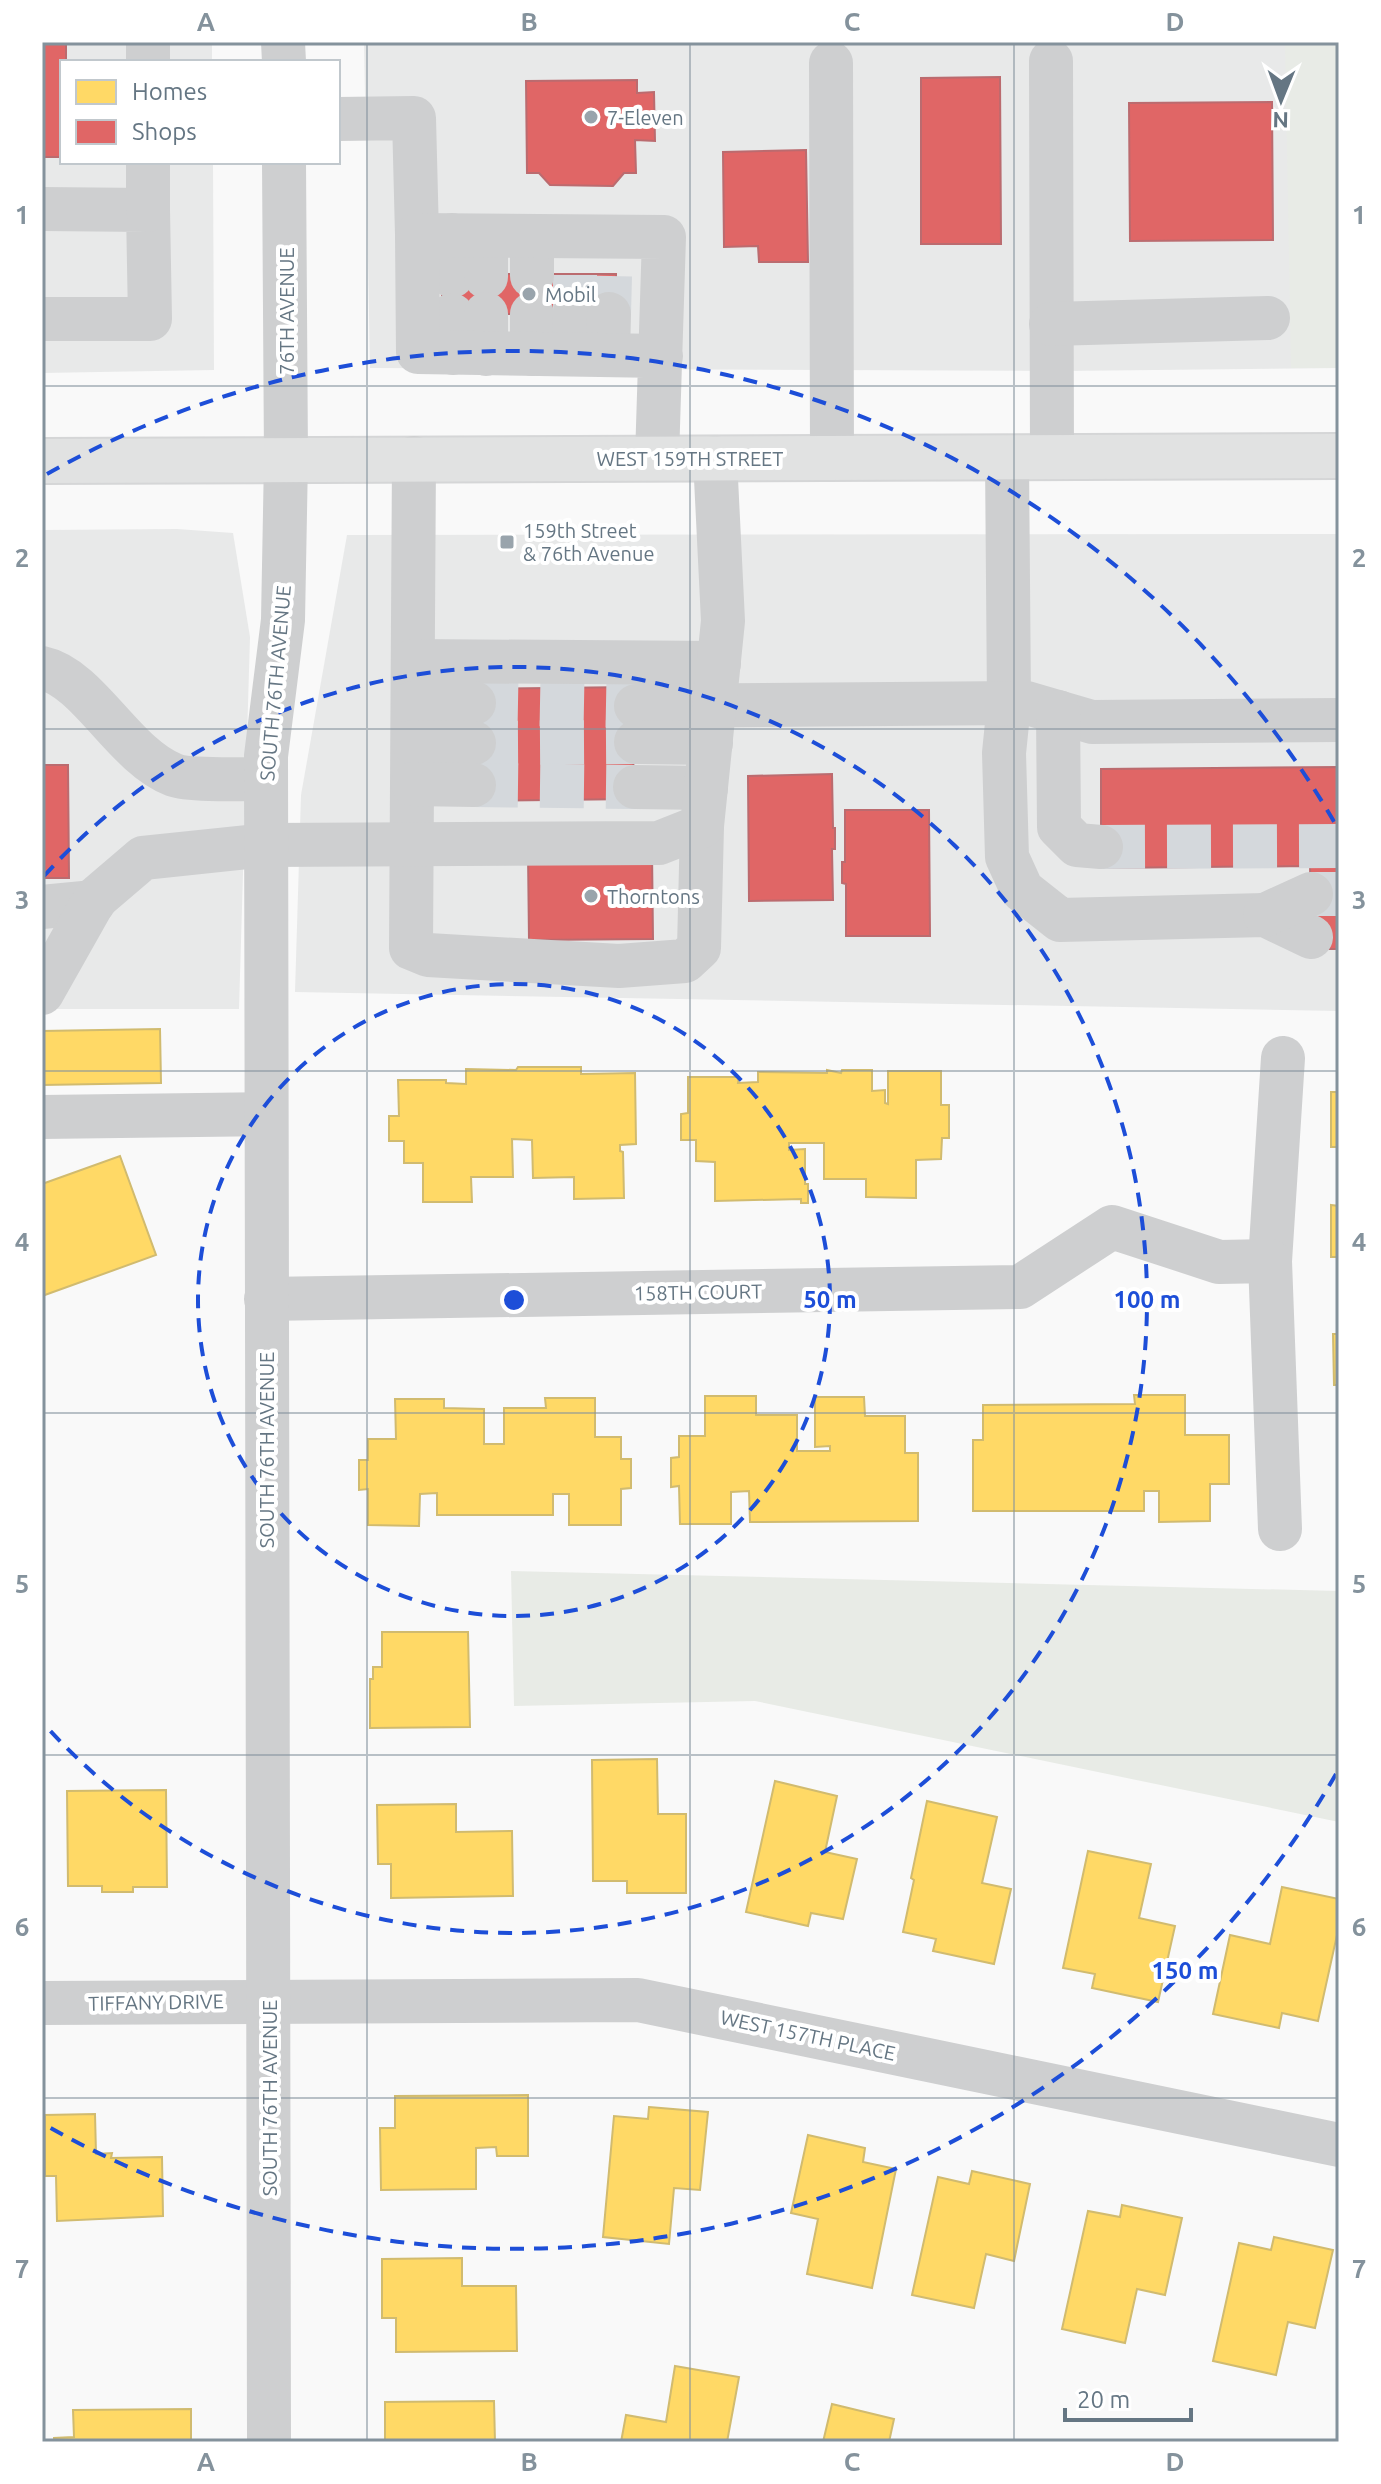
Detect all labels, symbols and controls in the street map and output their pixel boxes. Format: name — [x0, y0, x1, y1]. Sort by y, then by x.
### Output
text: A — [197, 7, 216, 36]
text: B — [520, 7, 538, 36]
text: C — [844, 7, 861, 36]
text: D — [1166, 7, 1184, 36]
legend — [60, 60, 340, 164]
north arrow — [1241, 60, 1321, 140]
text: Homes — [132, 78, 207, 105]
place label: 7-Eleven — [607, 106, 684, 129]
marker: 7-Eleven — [582, 108, 600, 126]
text: N — [1272, 108, 1289, 133]
text: Shops — [132, 118, 197, 145]
text: 1 — [15, 200, 29, 229]
text: 1 — [1352, 200, 1366, 229]
street label: 76TH AVENUE — [275, 247, 298, 375]
place label: Mobil — [545, 283, 596, 306]
marker: Mobil — [520, 285, 538, 303]
street label: WEST 159TH STREET — [597, 447, 783, 470]
place label: 159th Street & 76th Avenue — [523, 519, 654, 565]
marker: 159th Street & 76th Avenue — [498, 533, 516, 551]
text: 2 — [15, 543, 29, 572]
text: 2 — [1352, 543, 1366, 572]
street label: SOUTH 76TH AVENUE — [255, 584, 295, 782]
text: 3 — [15, 885, 29, 914]
place label: Thorntons — [607, 885, 700, 908]
text: 3 — [1352, 885, 1366, 914]
marker: Thorntons — [582, 887, 600, 905]
text: 4 — [15, 1227, 29, 1256]
text: 4 — [1352, 1227, 1366, 1256]
street label: 158TH COURT — [634, 1279, 762, 1305]
centre of rings — [500, 1286, 528, 1314]
text: 50 m — [803, 1286, 857, 1313]
text: 100 m — [1114, 1286, 1180, 1313]
street label: SOUTH 76TH AVENUE — [255, 1352, 278, 1548]
text: 5 — [15, 1569, 29, 1598]
text: 5 — [1352, 1569, 1366, 1598]
text: 6 — [15, 1912, 29, 1941]
text: 6 — [1352, 1912, 1366, 1941]
text: 150 m — [1152, 1957, 1218, 1984]
street label: TIFFANY DRIVE — [88, 1989, 224, 2015]
street label: SOUTH 76TH AVENUE — [258, 2000, 281, 2196]
street label: WEST 157TH PLACE — [718, 2005, 898, 2065]
text: 7 — [15, 2254, 29, 2283]
text: 7 — [1352, 2254, 1366, 2283]
scale bar — [1065, 2372, 1191, 2422]
text: 20 m — [1077, 2386, 1130, 2413]
text: A — [197, 2447, 216, 2476]
text: B — [520, 2447, 538, 2476]
text: C — [844, 2447, 861, 2476]
text: D — [1166, 2447, 1184, 2476]

